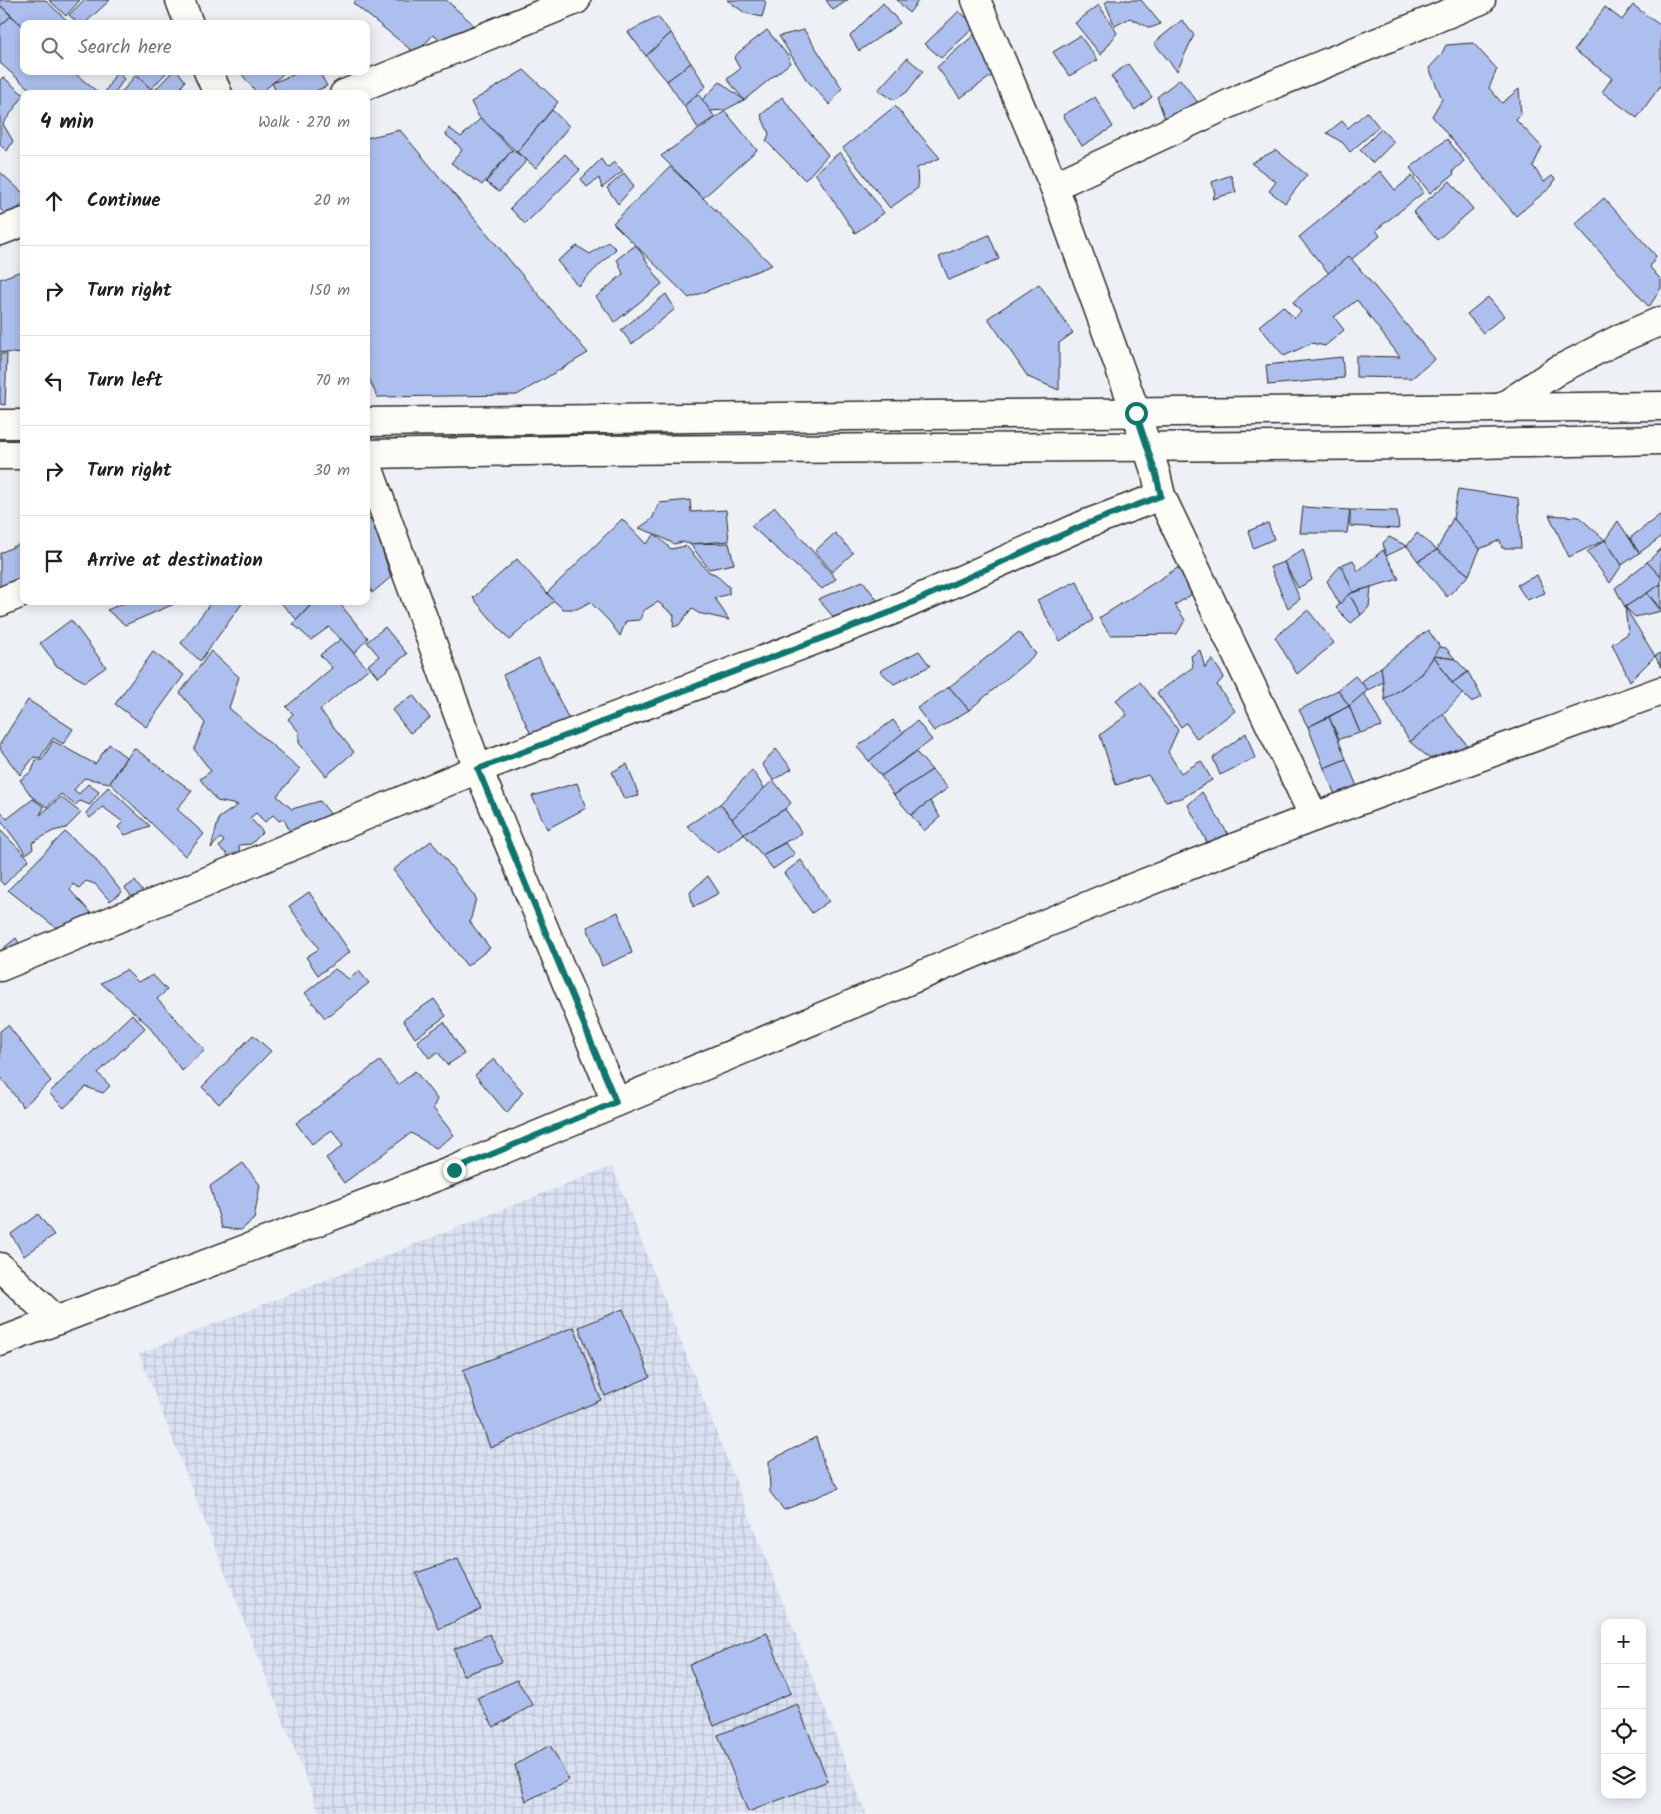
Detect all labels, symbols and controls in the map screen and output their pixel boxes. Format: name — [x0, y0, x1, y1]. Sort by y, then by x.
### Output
search box — [20, 20, 370, 75]
text: Search here — [78, 33, 172, 63]
icon: search — [38, 34, 66, 62]
text: 4 min — [40, 106, 94, 139]
text: Walk · 270 m — [258, 110, 350, 135]
text: Continue — [87, 186, 160, 216]
icon: ahead — [40, 187, 68, 215]
text: 20 m — [314, 188, 350, 213]
text: Turn right — [87, 276, 172, 306]
icon: right — [40, 277, 68, 305]
text: 150 m — [309, 278, 350, 303]
text: Turn left — [87, 366, 162, 396]
icon: left — [40, 367, 68, 395]
text: 70 m — [315, 368, 350, 393]
route start — [1125, 402, 1148, 425]
text: Turn right — [87, 456, 172, 486]
icon: right — [40, 457, 68, 485]
text: 30 m — [314, 458, 350, 483]
text: Arrive at destination — [87, 546, 263, 576]
icon: arrive — [40, 547, 68, 575]
route end — [443, 1159, 466, 1182]
map controls — [1601, 1619, 1646, 1799]
button: + — [1601, 1619, 1646, 1664]
button: − — [1601, 1664, 1646, 1709]
button: locate — [1601, 1709, 1646, 1754]
button: layers — [1601, 1754, 1646, 1799]

